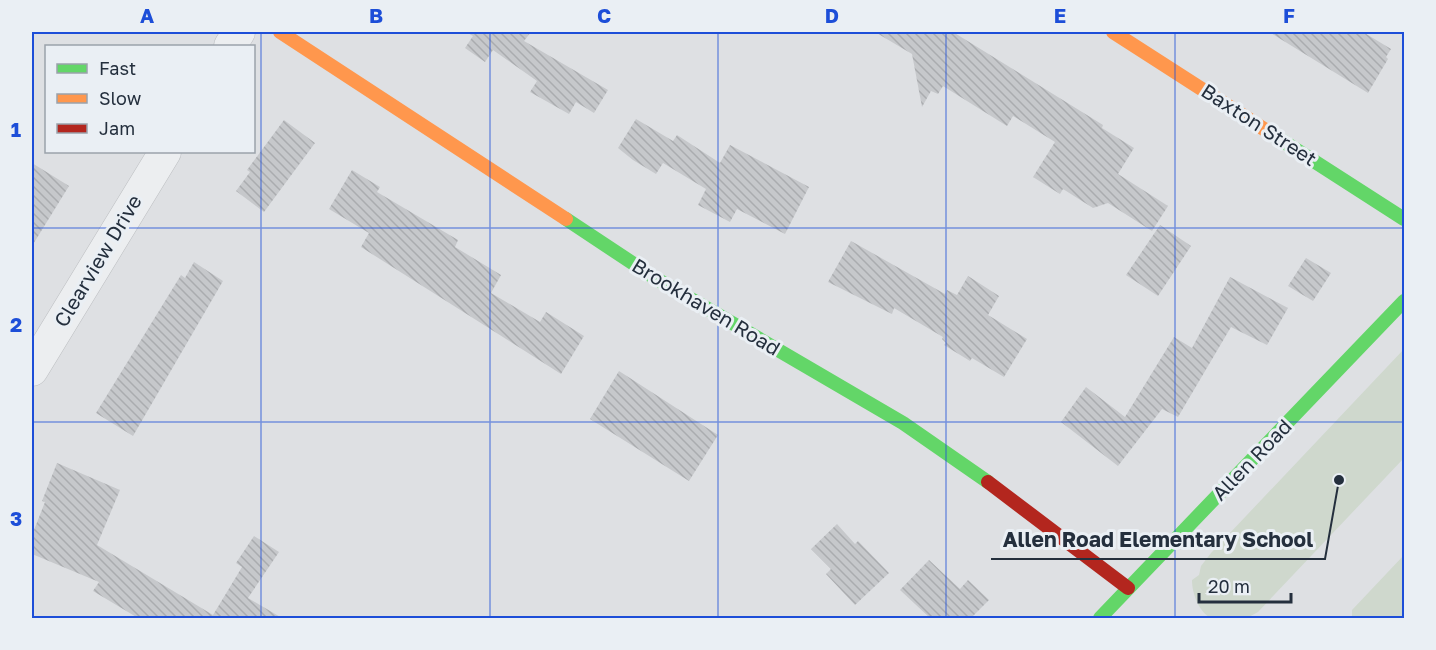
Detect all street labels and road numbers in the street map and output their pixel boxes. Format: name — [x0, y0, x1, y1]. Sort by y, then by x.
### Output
street label: Baxton Street — [1197, 78, 1322, 170]
street label: Clearview Drive — [48, 190, 146, 331]
street label: Brookhaven Road — [628, 253, 785, 360]
street label: Allen Road — [1207, 414, 1296, 505]

